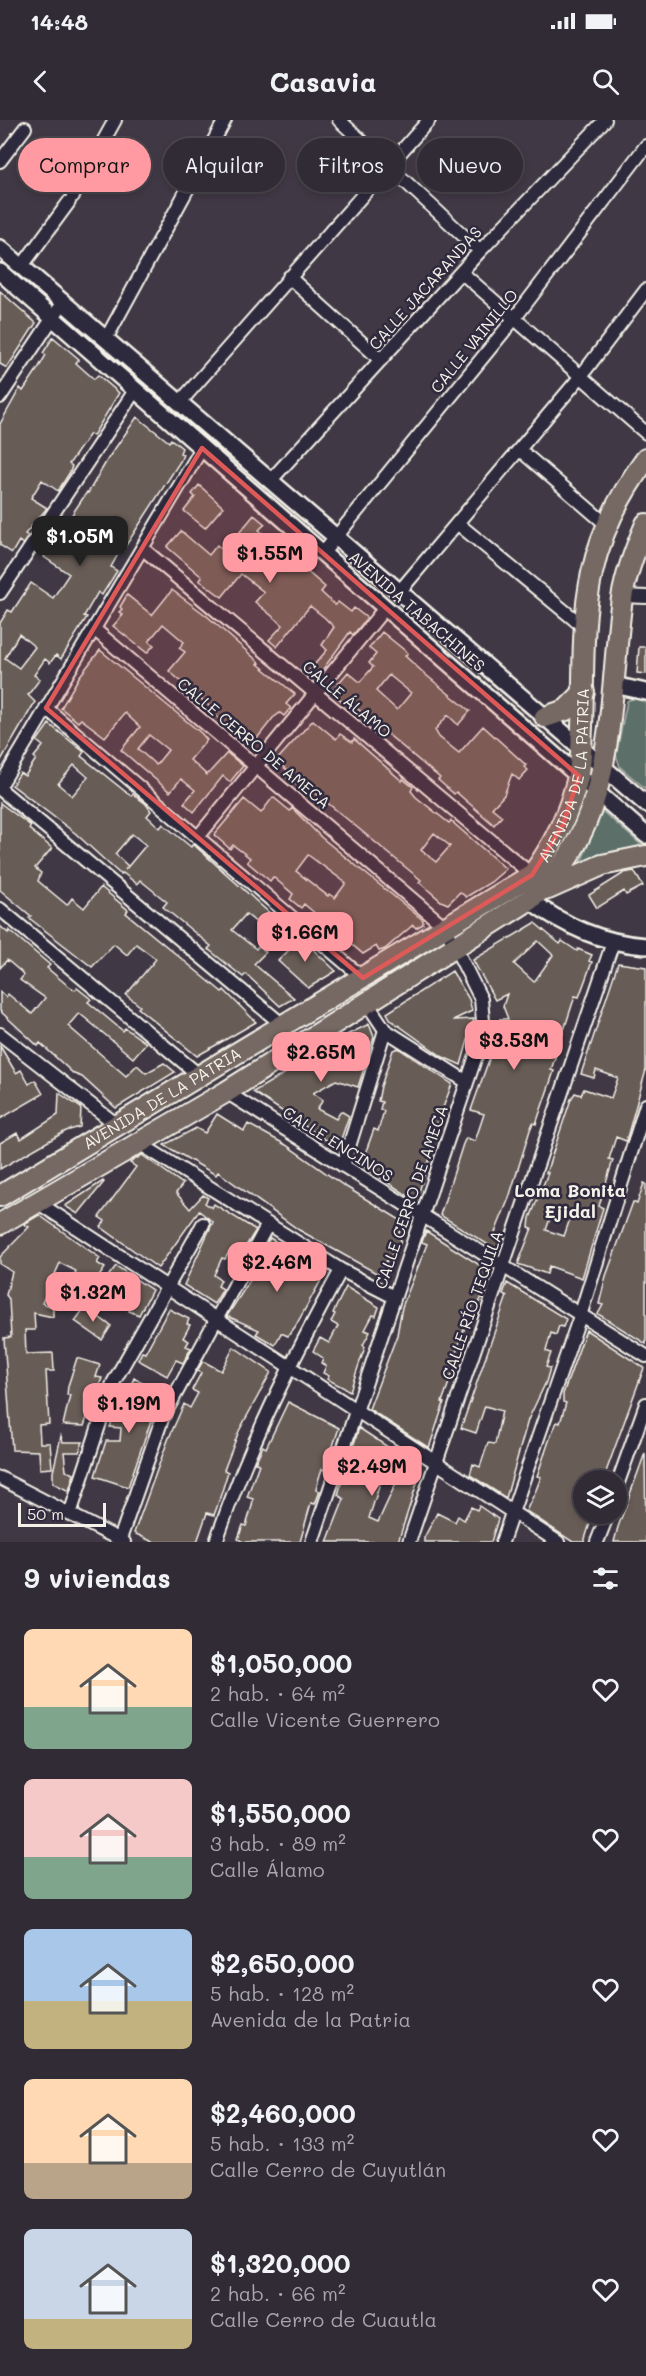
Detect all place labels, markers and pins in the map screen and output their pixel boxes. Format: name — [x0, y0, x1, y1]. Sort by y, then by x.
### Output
pin: $1.05M — [31, 516, 129, 567]
pin: $1.55M — [221, 533, 319, 584]
pin: $1.66M — [256, 912, 354, 963]
pin: $3.53M — [465, 1020, 563, 1071]
pin: $2.65M — [272, 1032, 370, 1083]
pin: $2.46M — [228, 1242, 326, 1293]
pin: $1.32M — [44, 1272, 142, 1323]
pin: $1.19M — [80, 1383, 178, 1434]
pin: $2.49M — [323, 1446, 421, 1497]

